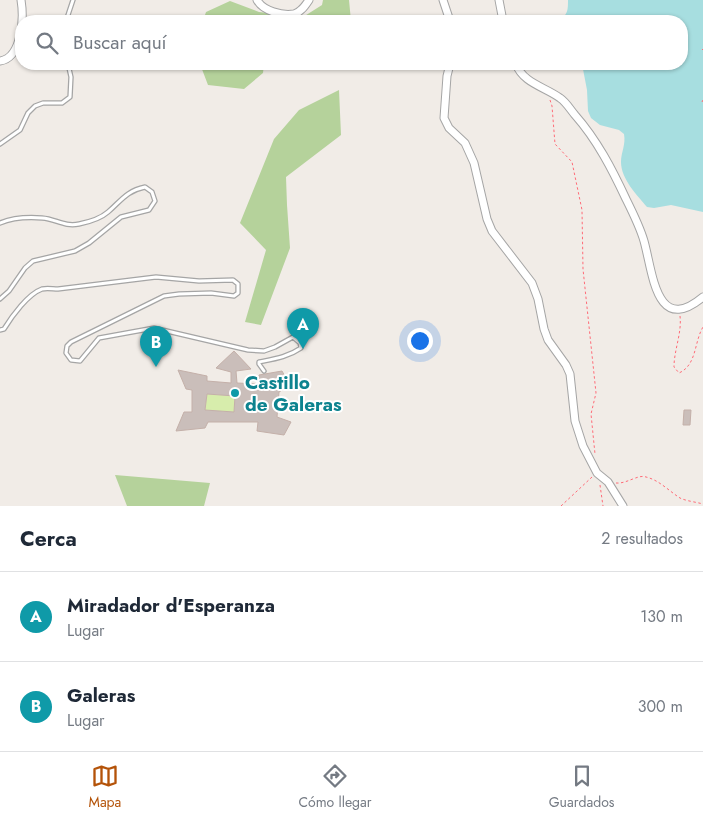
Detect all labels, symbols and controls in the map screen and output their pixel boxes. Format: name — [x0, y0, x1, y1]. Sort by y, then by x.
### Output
search box — [15, 15, 688, 70]
icon: search — [33, 29, 61, 57]
text: Buscar aquí — [73, 29, 167, 56]
pin: A — [287, 308, 319, 349]
pin: B — [140, 326, 172, 367]
your location — [407, 328, 433, 354]
place label: Castillo de Galeras — [245, 369, 342, 418]
marker: Castillo de Galeras — [229, 387, 241, 399]
text: Cerca — [20, 524, 77, 554]
text: 2 resultados — [601, 527, 683, 550]
text: Miradador d'Esperanza — [67, 592, 275, 619]
text: A — [30, 605, 42, 628]
text: 130 m — [640, 605, 683, 628]
text: Lugar — [67, 619, 105, 642]
text: Galeras — [67, 682, 135, 709]
text: B — [31, 695, 41, 718]
text: 300 m — [638, 695, 683, 718]
text: Lugar — [67, 709, 105, 732]
tab: Mapa — [89, 762, 121, 812]
tab: Cómo llegar — [298, 762, 372, 812]
tab: Guardados — [549, 762, 614, 812]

